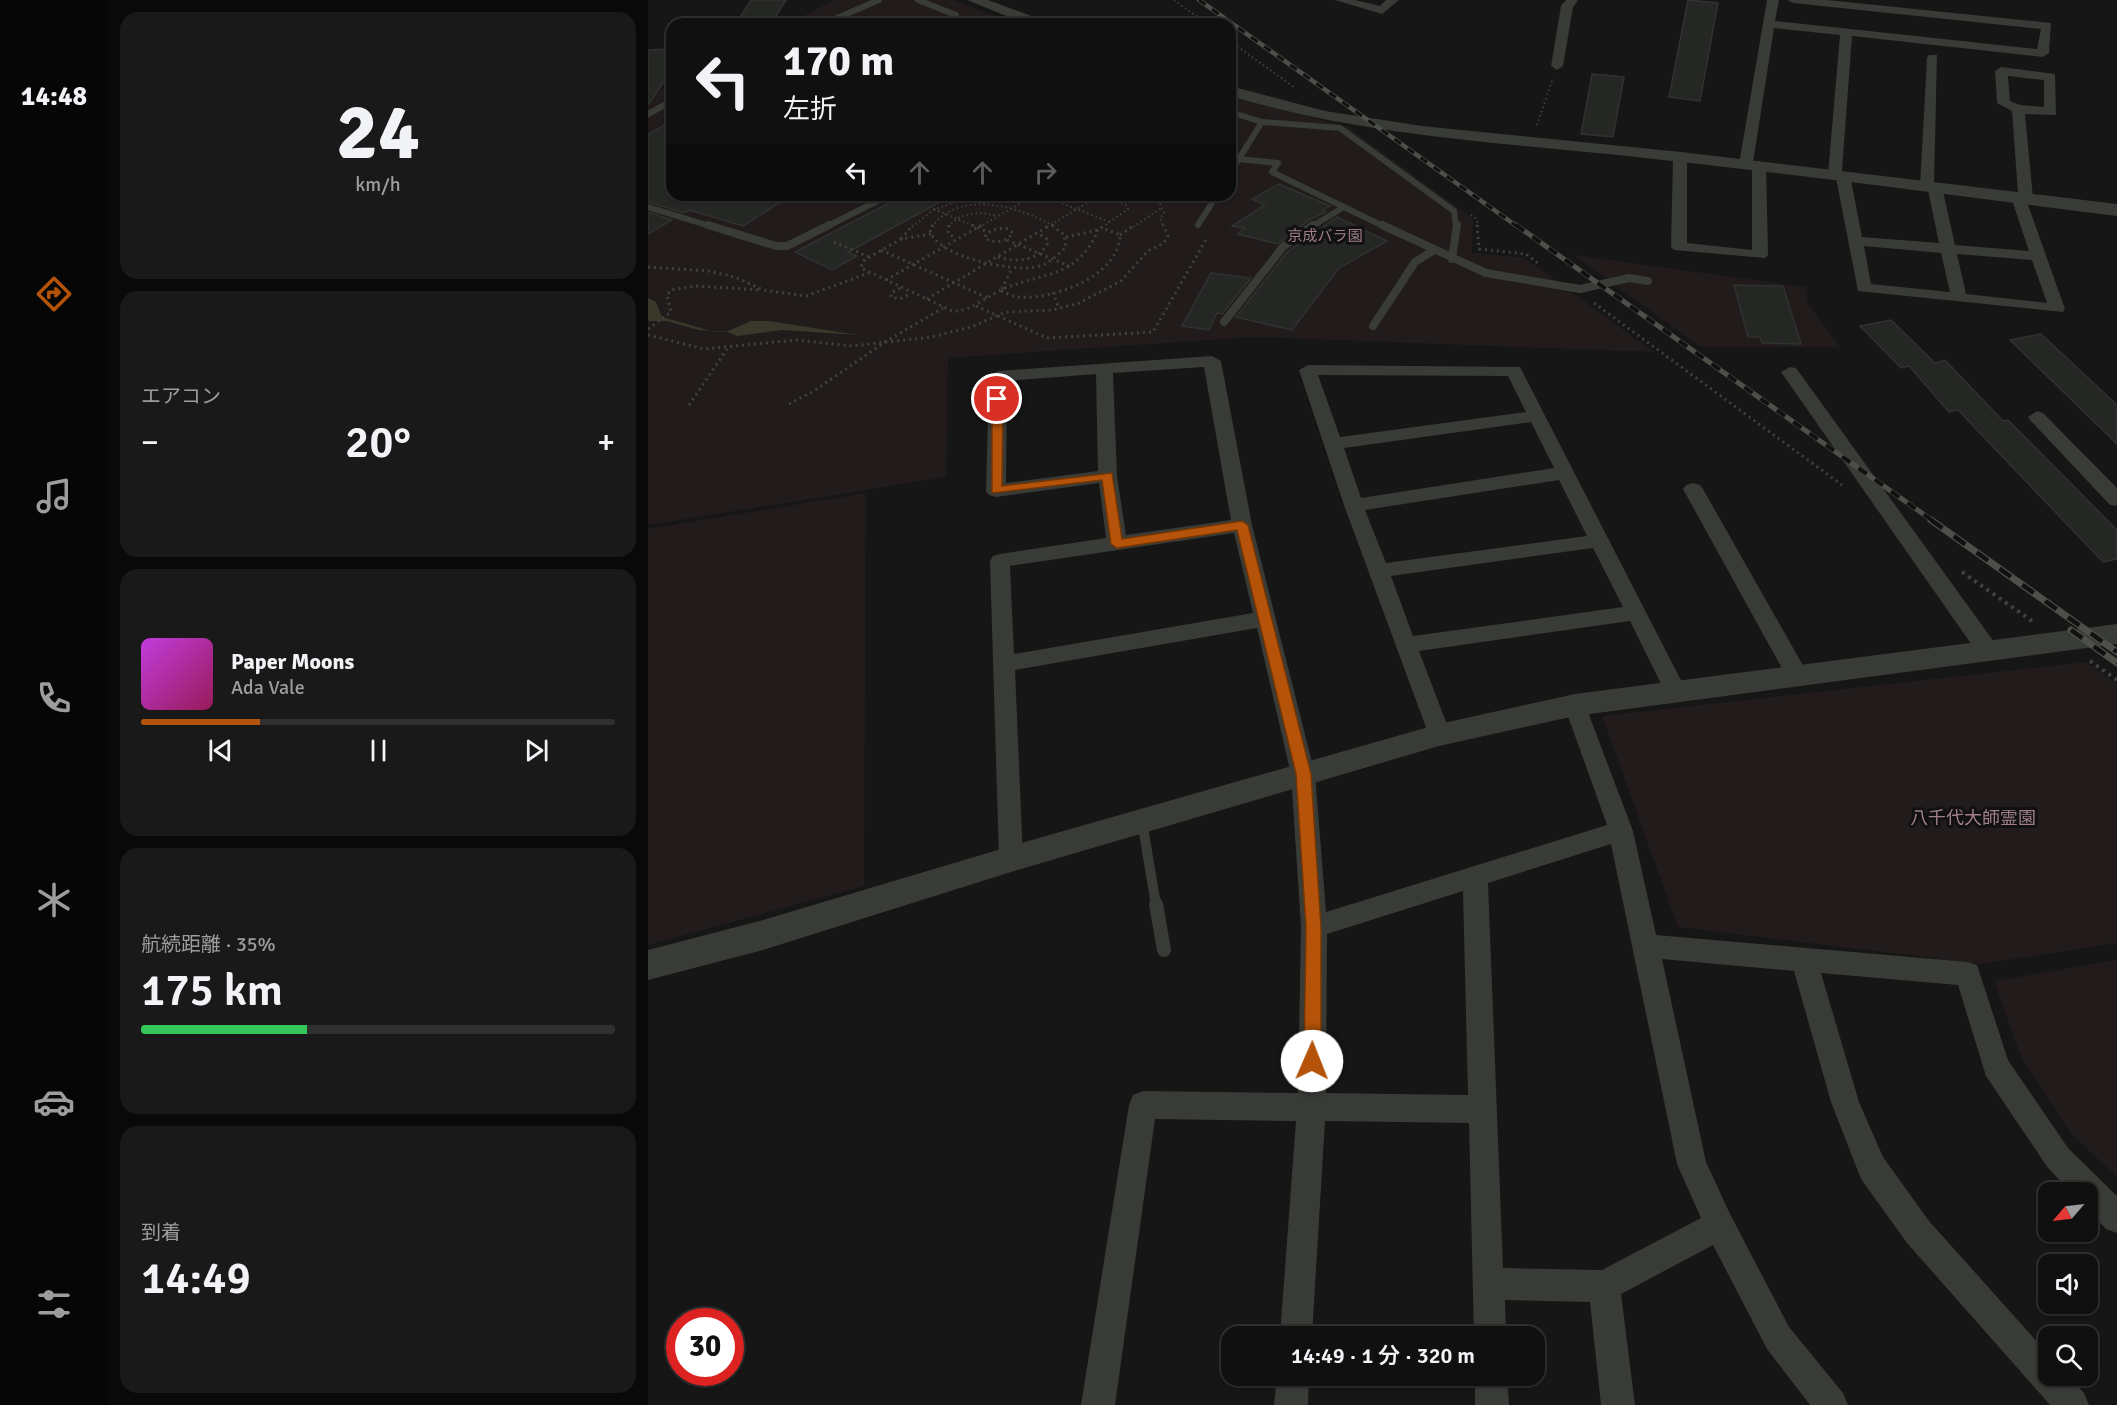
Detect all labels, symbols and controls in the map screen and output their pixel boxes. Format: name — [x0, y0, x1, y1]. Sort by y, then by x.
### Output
text: 170 m — [783, 36, 894, 87]
icon: left — [684, 42, 762, 120]
text: 14:48 — [21, 80, 87, 113]
text: 24 — [336, 85, 420, 181]
text: 左折 — [783, 93, 837, 126]
icon: left — [840, 156, 873, 189]
icon: ahead — [903, 156, 936, 189]
icon: ahead — [966, 156, 999, 189]
icon: right — [1029, 156, 1062, 189]
text: km/h — [355, 172, 401, 197]
park label: 京成バラ園 — [1287, 227, 1363, 245]
icon: directions — [33, 273, 75, 315]
pin — [971, 373, 1022, 424]
icon: arrive — [980, 382, 1013, 415]
text: エアコン — [141, 384, 221, 409]
text: 20° — [345, 415, 411, 470]
text: − — [141, 422, 159, 463]
text: + — [597, 422, 615, 463]
icon: music — [33, 475, 75, 517]
text: Paper Moons — [231, 648, 354, 675]
text: Ada Vale — [231, 675, 305, 700]
icon: phone — [33, 677, 75, 719]
icon: previous — [204, 734, 237, 767]
icon: pause — [362, 734, 395, 767]
icon: next — [520, 734, 553, 767]
park label: 八千代大師霊園 — [1910, 807, 2036, 829]
icon: climate — [33, 879, 75, 921]
text: 航続距離 · 35% — [141, 932, 276, 957]
text: 175 km — [141, 963, 283, 1018]
position arrow — [1280, 1029, 1344, 1093]
icon: car — [33, 1081, 75, 1123]
north arrow — [2038, 1182, 2098, 1242]
map controls — [2038, 1182, 2098, 1386]
text: 到着 — [141, 1220, 181, 1245]
text: 14:49 — [141, 1251, 251, 1306]
button: sound — [2038, 1254, 2098, 1314]
icon: filters — [33, 1283, 75, 1325]
speed limit sign: 30 — [666, 1308, 744, 1386]
button: search — [2038, 1326, 2098, 1386]
text: 14:49 · 1 分 · 320 m — [1291, 1342, 1475, 1369]

